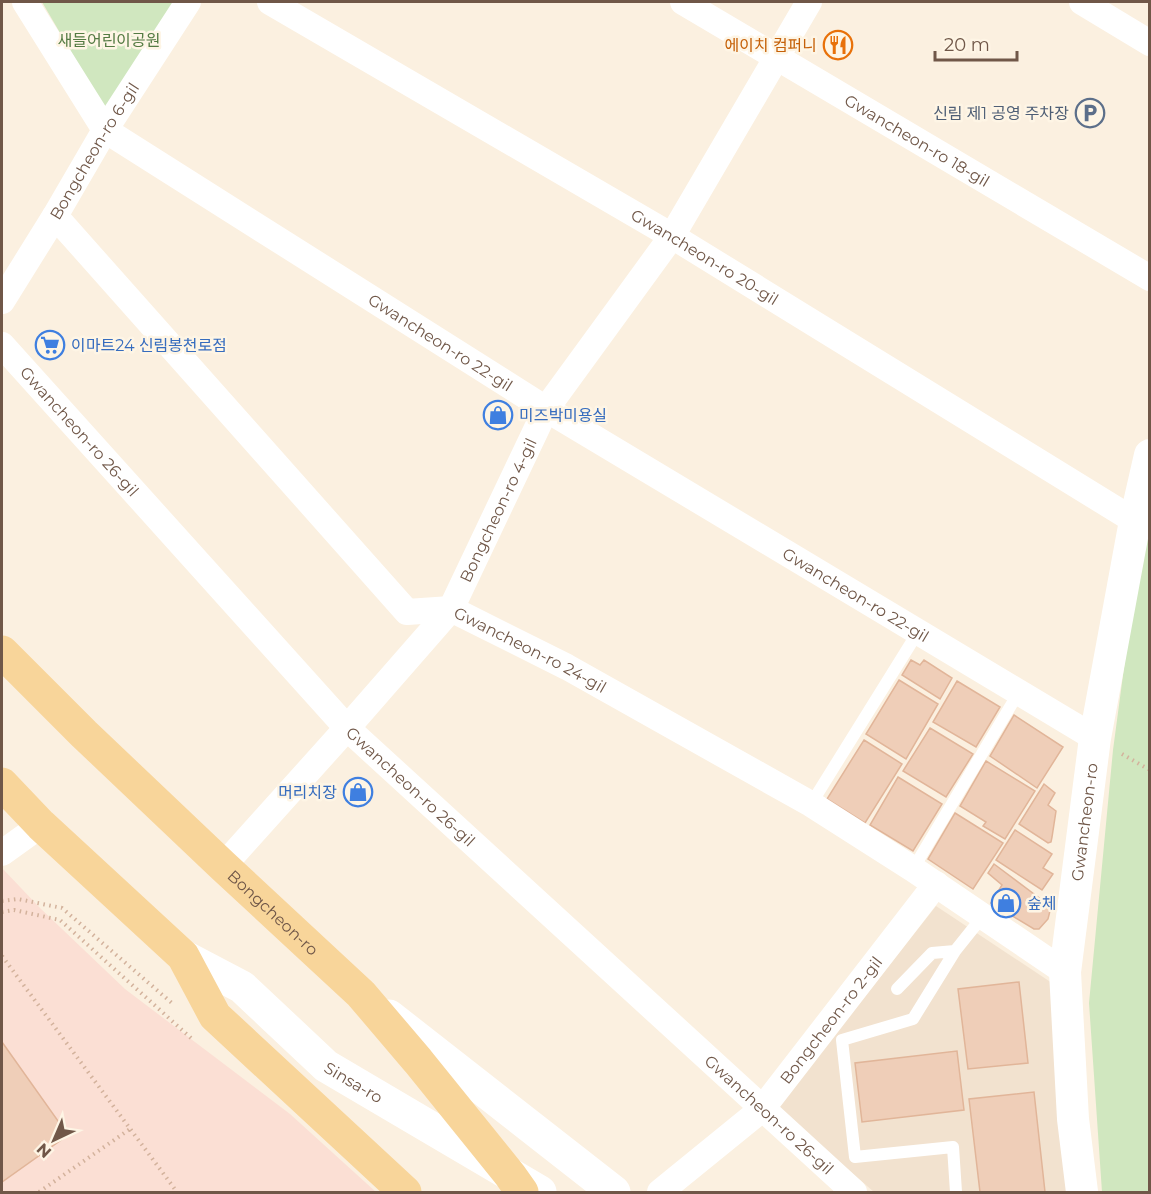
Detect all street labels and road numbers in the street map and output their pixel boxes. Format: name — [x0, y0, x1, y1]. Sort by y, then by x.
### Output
street label: Bongcheon-ro 6-gil — [46, 79, 143, 223]
street label: Gwancheon-ro 18-gil — [841, 90, 993, 191]
street label: Gwancheon-ro 20-gil — [628, 205, 782, 309]
street label: Gwancheon-ro 22-gil — [365, 290, 516, 395]
street label: Gwancheon-ro 26-gil — [16, 362, 143, 500]
street label: Bongcheon-ro 4-gil — [456, 435, 540, 585]
street label: Gwancheon-ro 22-gil — [779, 544, 932, 646]
street label: Gwancheon-ro 24-gil — [451, 603, 610, 697]
street label: Gwancheon-ro 26-gil — [342, 723, 479, 850]
street label: Gwancheon-ro — [1067, 762, 1101, 882]
street label: Bongcheon-ro — [224, 866, 322, 959]
street label: Bongcheon-ro 2-gil — [776, 953, 886, 1087]
street label: Gwancheon-ro 26-gil — [701, 1051, 838, 1178]
street label: Sinsa-ro — [321, 1058, 386, 1107]

